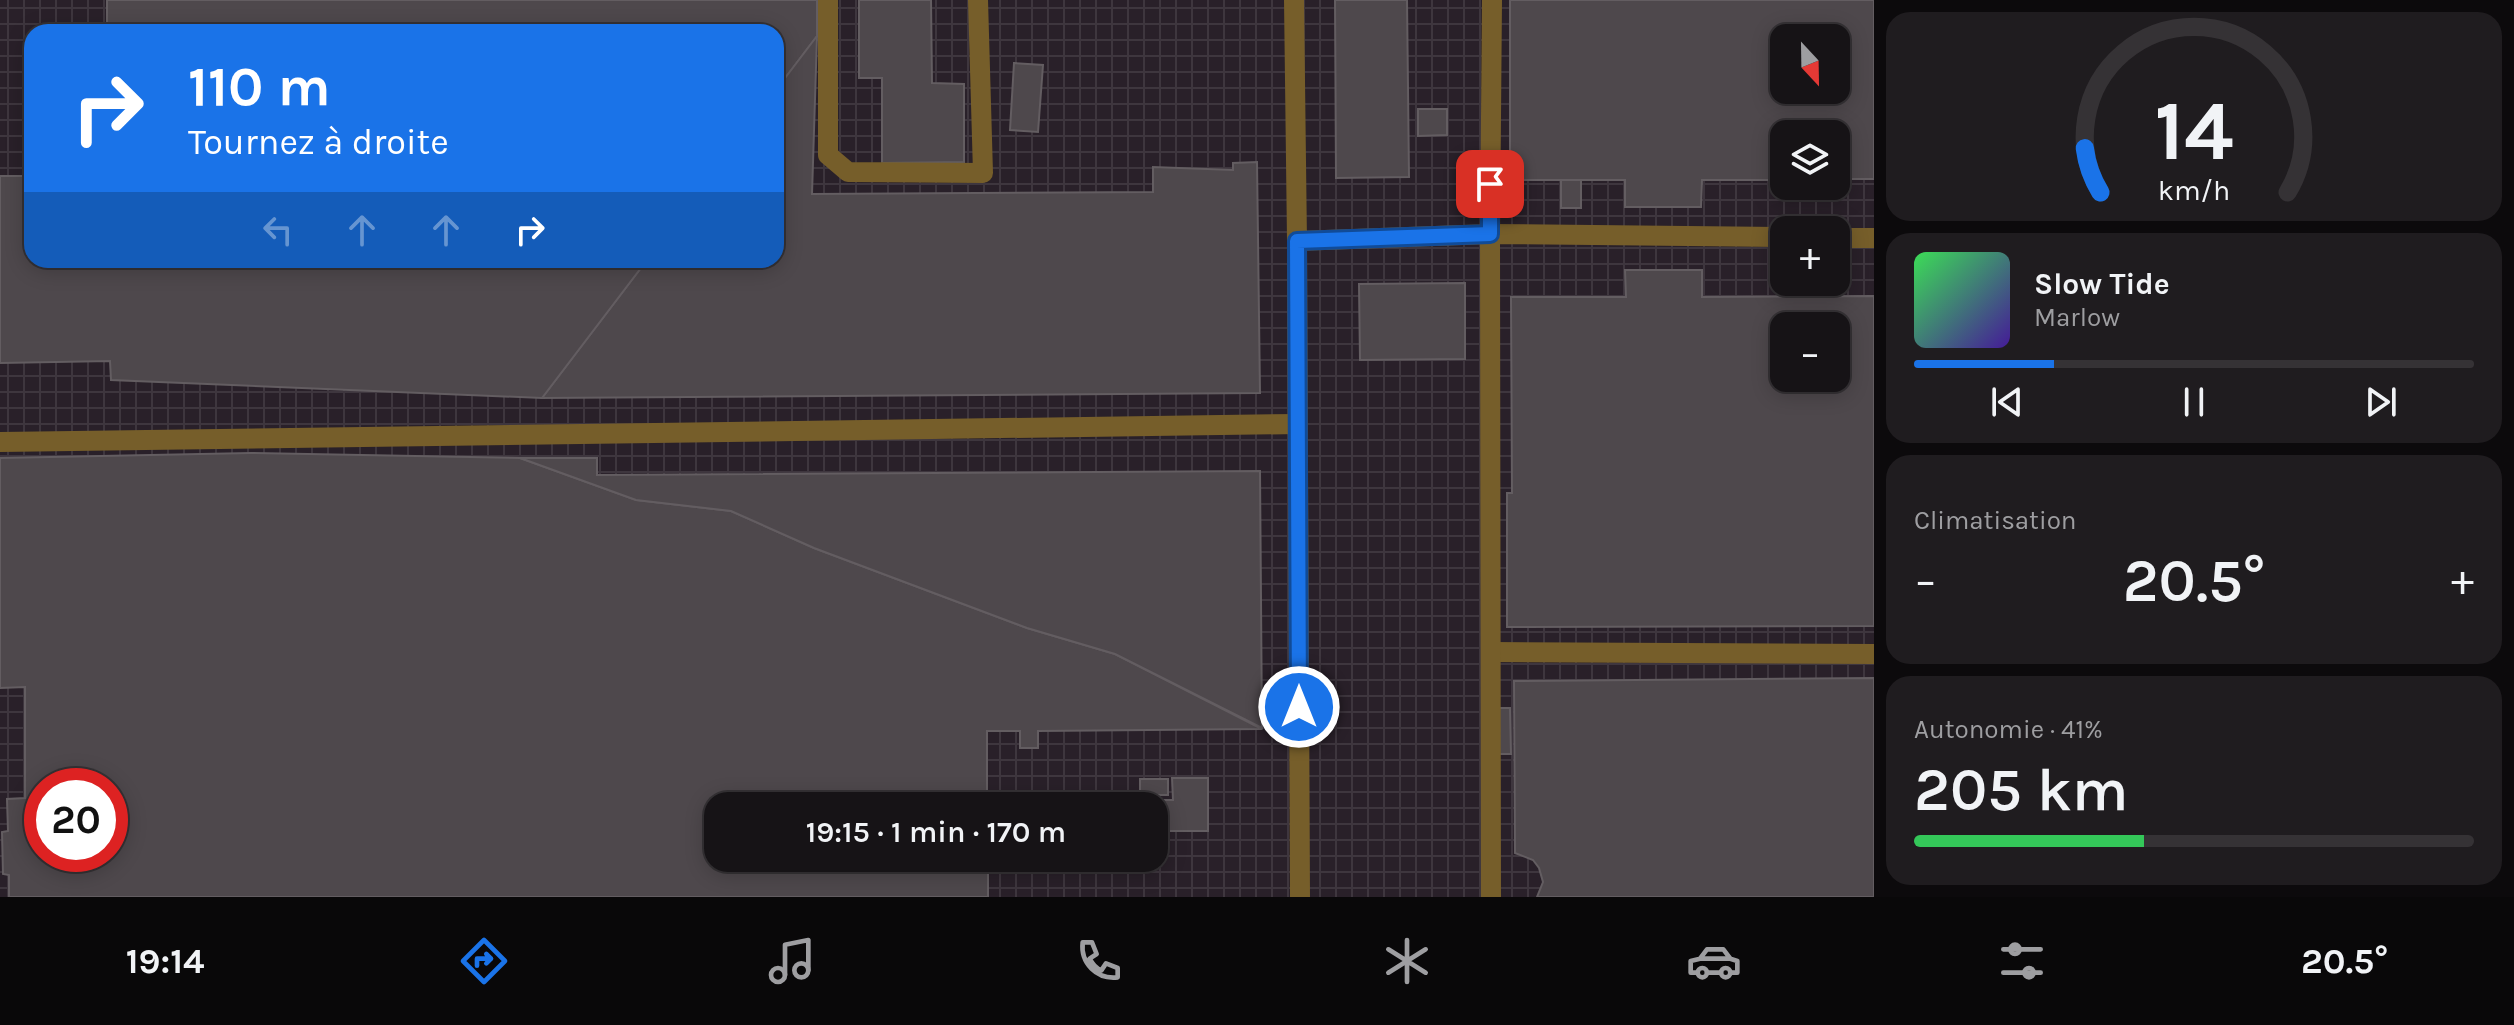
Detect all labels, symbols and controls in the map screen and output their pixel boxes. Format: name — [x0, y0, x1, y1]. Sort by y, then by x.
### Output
north arrow — [1770, 24, 1850, 104]
map controls — [1770, 24, 1850, 392]
text: 110 m — [188, 54, 331, 119]
icon: right — [56, 56, 160, 160]
text: 14 — [2154, 82, 2234, 179]
button: layers — [1770, 120, 1850, 200]
text: Tournez à droite — [188, 121, 449, 163]
pin — [1456, 150, 1524, 218]
icon: arrive — [1468, 162, 1512, 206]
text: km/h — [2158, 174, 2230, 207]
icon: left — [256, 208, 300, 252]
icon: ahead — [340, 208, 384, 252]
icon: ahead — [424, 208, 468, 252]
icon: right — [508, 208, 552, 252]
button: + — [1770, 216, 1850, 296]
text: Slow Tide — [2034, 266, 2170, 302]
text: Marlow — [2034, 302, 2120, 333]
button: − — [1770, 312, 1850, 392]
icon: previous — [1985, 380, 2029, 424]
icon: pause — [2172, 380, 2216, 424]
icon: next — [2359, 380, 2403, 424]
text: Climatisation — [1914, 505, 2077, 536]
text: 20.5° — [2123, 546, 2265, 616]
text: − — [1914, 555, 1937, 606]
text: + — [2451, 555, 2474, 606]
position arrow — [1257, 665, 1341, 749]
text: Autonomie · 41% — [1914, 714, 2103, 745]
text: 205 km — [1914, 755, 2129, 825]
speed limit sign: 20 — [24, 768, 128, 872]
text: 19:15 · 1 min · 170 m — [806, 814, 1066, 850]
icon: directions — [456, 933, 512, 989]
icon: music — [764, 933, 820, 989]
icon: phone — [1071, 933, 1127, 989]
icon: climate — [1379, 933, 1435, 989]
icon: car — [1686, 933, 1742, 989]
icon: filters — [1994, 933, 2050, 989]
text: 19:14 — [126, 940, 205, 982]
text: 20.5° — [2301, 940, 2388, 982]

